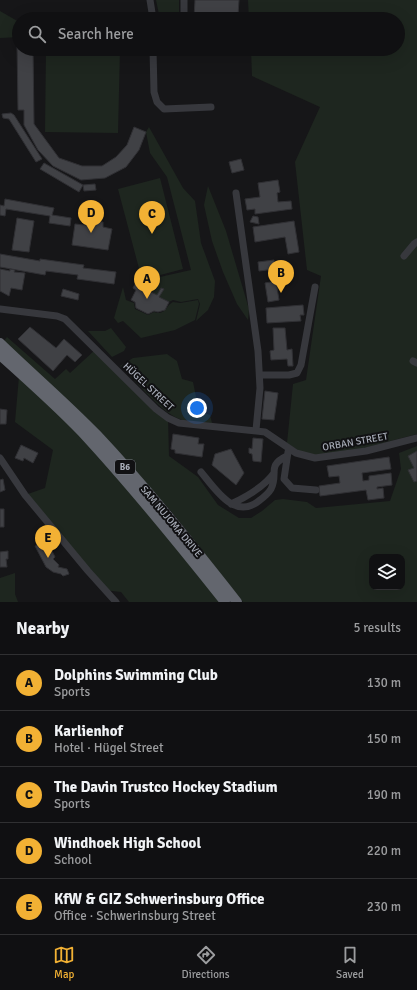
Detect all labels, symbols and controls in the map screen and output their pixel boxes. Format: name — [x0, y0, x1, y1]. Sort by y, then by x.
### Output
search box — [12, 12, 405, 56]
icon: search — [26, 23, 48, 45]
text: Search here — [58, 25, 134, 43]
pin: D — [78, 200, 104, 233]
pin: C — [139, 201, 165, 234]
pin: B — [268, 260, 294, 293]
pin: A — [134, 266, 160, 299]
street label: HÜGEL STREET — [120, 360, 176, 413]
your location — [187, 398, 207, 418]
street label: ORBAN STREET — [322, 430, 389, 454]
road number: B6 — [115, 460, 135, 474]
street label: SAM NUJOMA DRIVE — [138, 484, 205, 560]
pin: E — [35, 525, 61, 558]
map controls — [369, 554, 405, 590]
button: layers — [369, 554, 405, 590]
text: Nearby — [16, 618, 69, 639]
text: 5 results — [353, 620, 401, 636]
text: Dolphins Swimming Club — [54, 666, 218, 684]
text: A — [25, 675, 33, 691]
text: 130 m — [367, 675, 401, 691]
text: Sports — [54, 684, 90, 700]
text: Karlienhof — [54, 722, 123, 740]
text: B — [25, 731, 33, 747]
text: 150 m — [367, 731, 401, 747]
text: Hotel · Hügel Street — [54, 740, 164, 756]
text: The Davin Trustco Hockey Stadium — [54, 778, 278, 796]
text: C — [25, 787, 33, 803]
text: 190 m — [367, 787, 401, 803]
text: Sports — [54, 796, 90, 812]
text: Windhoek High School — [54, 834, 201, 852]
text: D — [25, 843, 33, 859]
text: 220 m — [367, 843, 401, 859]
text: School — [54, 852, 92, 868]
text: KfW & GIZ Schwerinsburg Office — [54, 890, 265, 908]
text: E — [25, 899, 33, 915]
text: 230 m — [367, 899, 401, 915]
text: Office · Schwerinsburg Street — [54, 908, 216, 924]
tab: Map — [53, 944, 75, 981]
tab: Directions — [182, 944, 230, 981]
tab: Saved — [336, 944, 364, 981]

